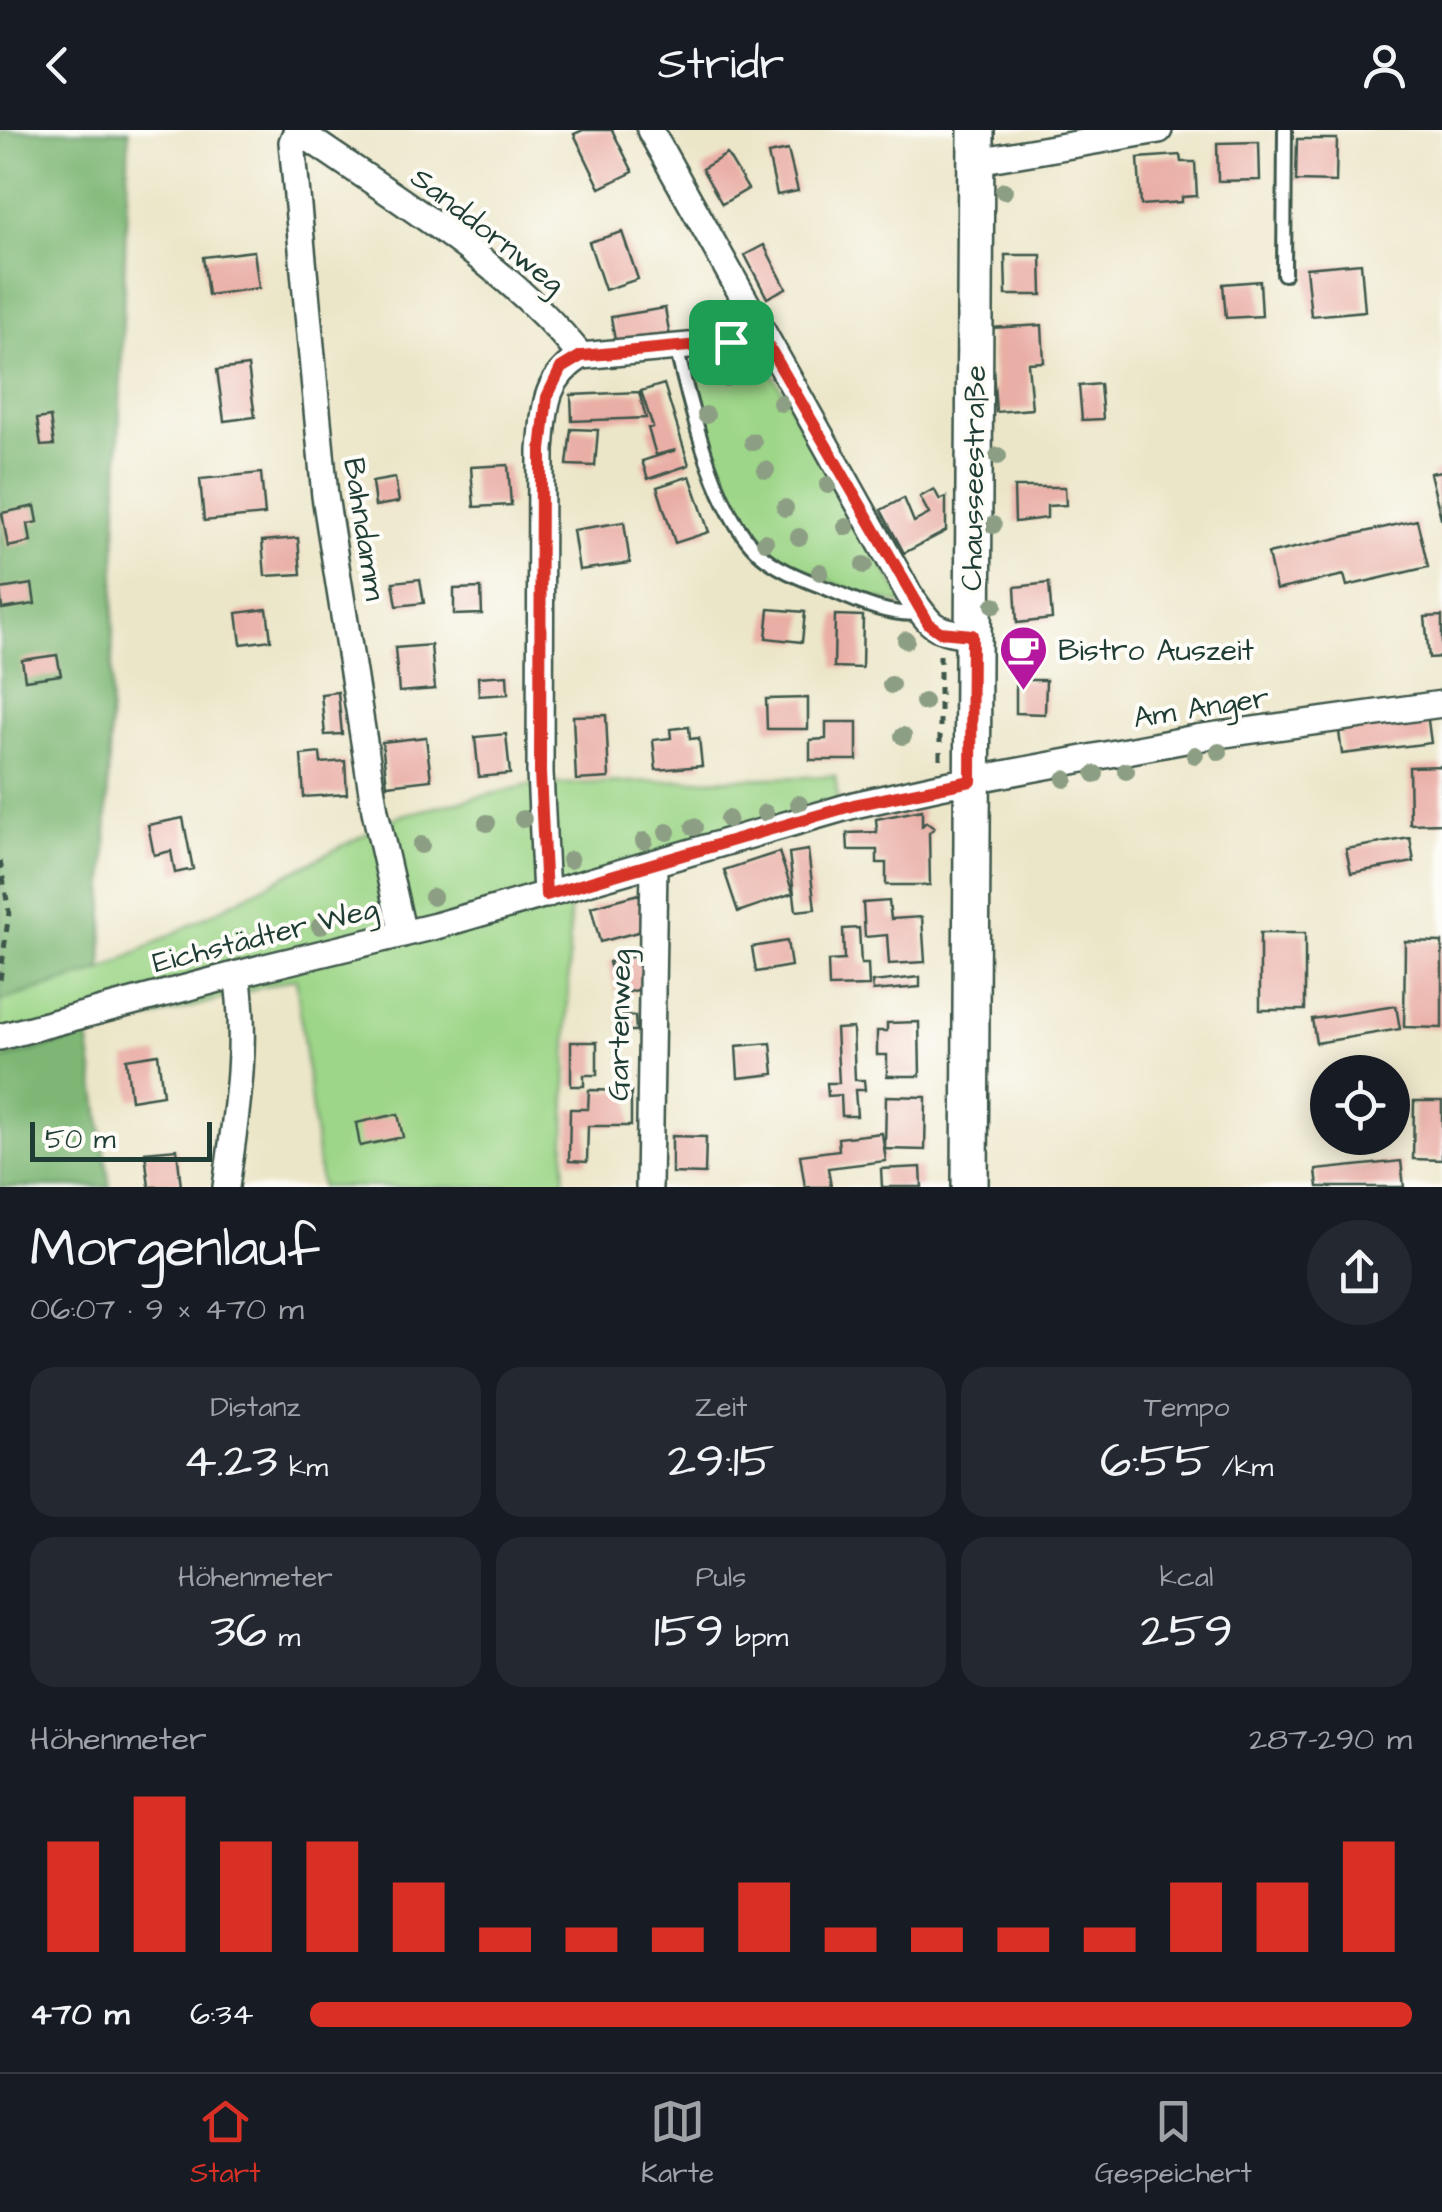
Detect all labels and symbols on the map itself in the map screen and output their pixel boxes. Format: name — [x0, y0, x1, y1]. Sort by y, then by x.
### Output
street label: Sanddornweg — [401, 157, 573, 305]
pin — [689, 300, 774, 385]
street label: Chausseestraße — [951, 365, 997, 591]
street label: Bahndamm — [332, 455, 396, 604]
cafe icon: Bistro Auszeit — [997, 624, 1049, 692]
place label: Bistro Auszeit — [1058, 630, 1254, 672]
street label: Am Anger — [1130, 677, 1272, 740]
street label: Eichstädter Weg — [148, 888, 383, 985]
street label: Gartenweg — [598, 949, 643, 1101]
scale bar — [30, 1117, 212, 1162]

